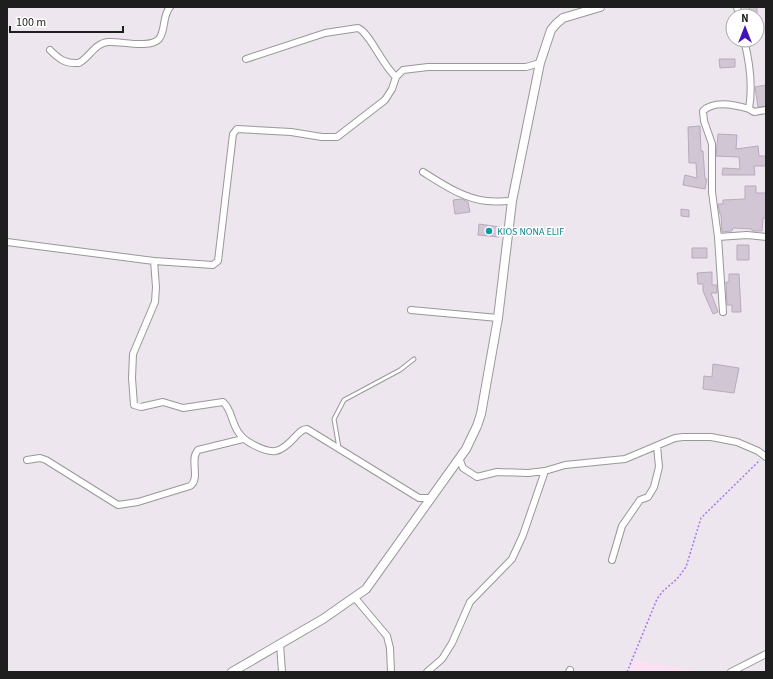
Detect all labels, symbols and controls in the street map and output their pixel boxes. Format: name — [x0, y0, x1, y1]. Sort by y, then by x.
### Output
scale bar — [10, 8, 123, 34]
north arrow — [725, 8, 765, 48]
text: N — [741, 11, 749, 26]
text: 100 m — [16, 14, 46, 31]
place label: KIOS NONA ELIF — [497, 225, 564, 239]
marker: KIOS NONA ELIF — [484, 226, 494, 236]

